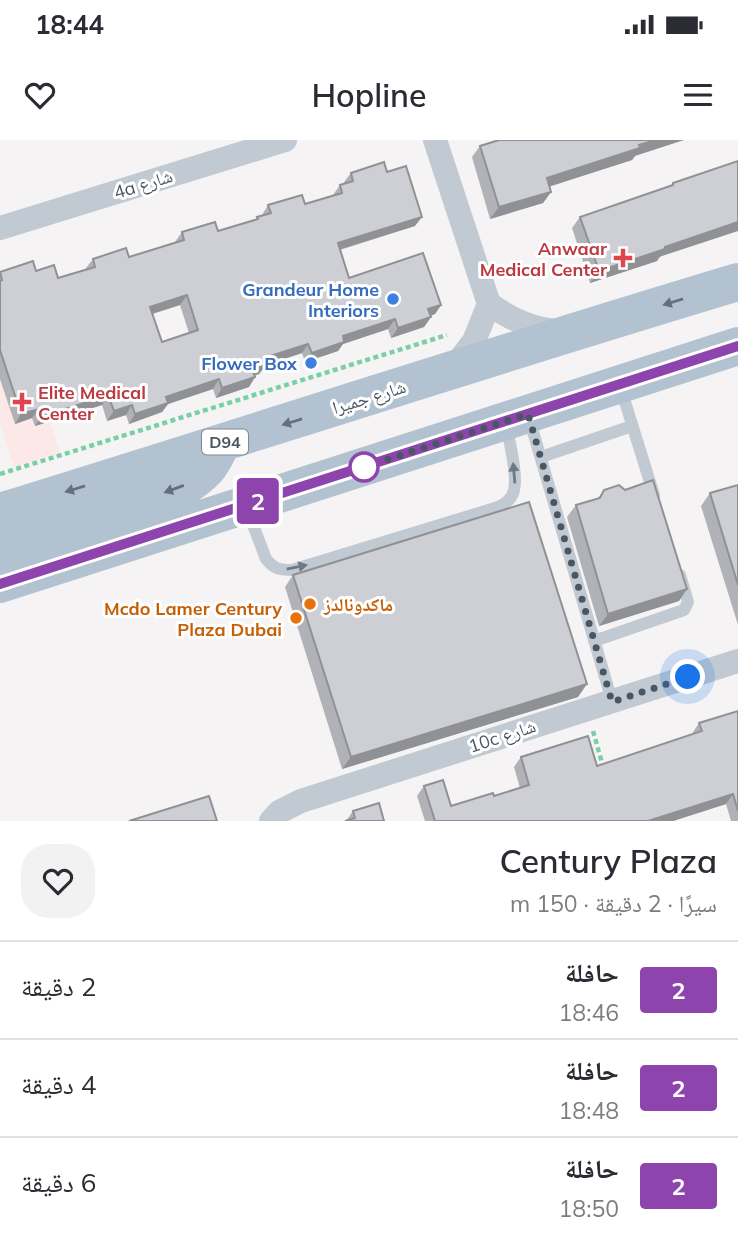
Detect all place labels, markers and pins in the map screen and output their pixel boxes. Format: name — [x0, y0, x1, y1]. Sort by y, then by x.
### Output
place label: Anwaar Medical Center — [480, 237, 608, 281]
marker: Anwaar Medical Center — [613, 248, 633, 268]
place label: Grandeur Home Interiors — [242, 278, 379, 322]
marker: Grandeur Home Interiors — [385, 291, 401, 307]
place label: Flower Box — [201, 352, 298, 375]
marker: Flower Box — [303, 355, 319, 371]
place label: Elite Medical Center — [38, 381, 146, 425]
marker: Elite Medical Center — [12, 392, 32, 412]
unlabelled marker — [349, 452, 379, 482]
place label: ماكدونالدز — [323, 593, 393, 616]
marker: ماكدونالدز — [302, 596, 318, 612]
place label: Mcdo Lamer Century Plaza Dubai — [104, 597, 282, 641]
marker: Mcdo Lamer Century Plaza Dubai — [288, 610, 304, 626]

